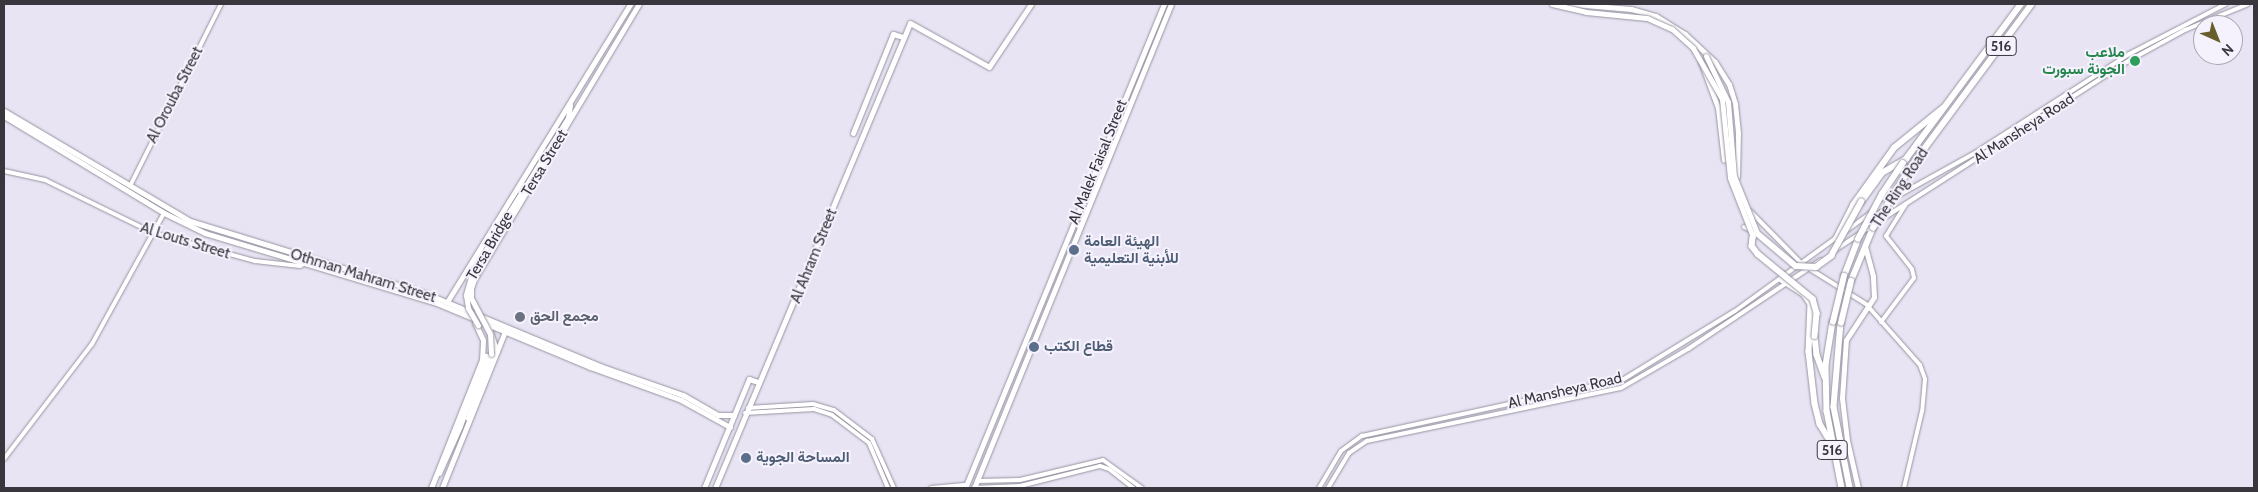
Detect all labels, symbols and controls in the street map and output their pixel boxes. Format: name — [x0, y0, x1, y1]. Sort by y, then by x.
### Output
north arrow — [2193, 15, 2243, 65]
road number: 516 — [1985, 34, 2017, 58]
text: N — [2218, 40, 2238, 60]
place label: ملاعب الجونة سبورت — [2042, 43, 2125, 78]
street label: Al Orouba Street — [143, 44, 207, 146]
marker: ملاعب الجونة سبورت — [2129, 55, 2141, 67]
street label: Al Mansheya Road — [1970, 90, 2078, 168]
street label: Al Malek Faisal Street — [1065, 97, 1131, 227]
street label: Tersa Street — [518, 126, 572, 200]
street label: The Ring Road — [1868, 145, 1932, 231]
street label: Al Ahram Street — [787, 206, 841, 306]
street label: Tersa Bridge — [463, 208, 517, 284]
street label: Al Louts Street — [138, 219, 232, 263]
place label: الهيئة العامة للأبنية التعليمية — [1084, 232, 1179, 267]
marker: الهيئة العامة للأبنية التعليمية — [1068, 244, 1080, 256]
street label: Othman Mahram Street — [288, 245, 438, 307]
place label: مجمع الحق — [530, 308, 599, 326]
marker: مجمع الحق — [514, 311, 526, 323]
place label: قطاع الكتب — [1044, 338, 1113, 356]
marker: قطاع الكتب — [1028, 341, 1040, 353]
street label: Al Mansheya Road — [1506, 369, 1624, 413]
road number: 516 — [1816, 438, 1848, 462]
place label: المساحة الجوية — [756, 449, 850, 467]
marker: المساحة الجوية — [740, 452, 752, 464]

